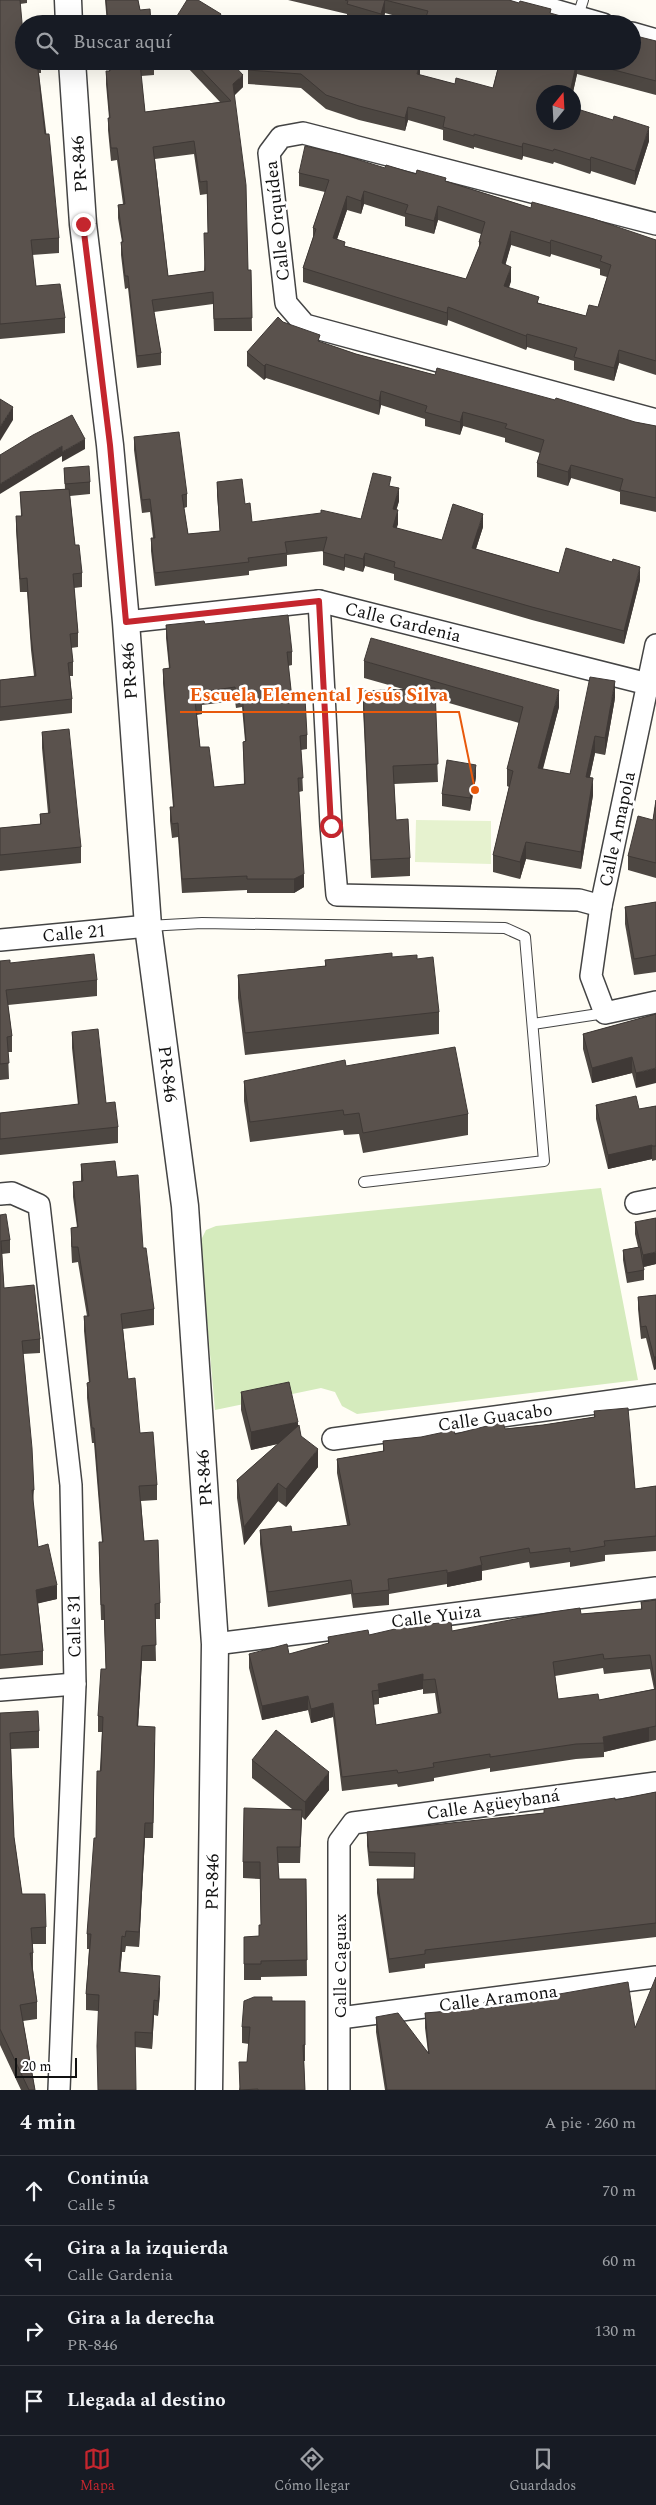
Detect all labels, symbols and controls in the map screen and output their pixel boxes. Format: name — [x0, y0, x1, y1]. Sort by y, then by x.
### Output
search box — [15, 15, 641, 70]
text: Buscar aquí — [73, 28, 172, 57]
icon: search — [33, 29, 61, 57]
north arrow — [536, 85, 581, 130]
street label: PR-846 — [64, 135, 95, 193]
street label: Calle Orquídea — [258, 159, 297, 282]
route end — [72, 213, 95, 236]
street label: Calle Gardenia — [342, 595, 464, 650]
street label: PR-846 — [114, 642, 145, 700]
callout: Escuela Elemental Jesús Silva — [180, 678, 459, 712]
text: Escuela Elemental Jesús Silva — [190, 681, 449, 710]
street label: Calle Amapola — [592, 769, 643, 889]
route start — [320, 815, 343, 838]
street label: Calle 21 — [41, 917, 107, 950]
street label: PR-846 — [151, 1044, 184, 1104]
street label: Calle Guacabo — [436, 1396, 554, 1439]
street label: PR-846 — [189, 1449, 220, 1507]
street label: Calle 31 — [60, 1594, 89, 1658]
street label: Calle Yuiza — [389, 1598, 483, 1635]
street label: Calle Agüeybaná — [425, 1782, 562, 1827]
street label: PR-846 — [199, 1853, 226, 1911]
street label: Calle Caguax — [327, 1913, 354, 2018]
street label: Calle Aramona — [437, 1978, 559, 2019]
scale bar — [15, 2055, 78, 2078]
text: 20 m — [22, 2056, 52, 2077]
text: 4 min — [20, 2107, 76, 2139]
text: A pie · 260 m — [544, 2111, 636, 2135]
text: Continúa — [67, 2164, 149, 2193]
icon: ahead — [20, 2177, 48, 2205]
text: 70 m — [602, 2179, 636, 2203]
text: Calle 5 — [67, 2193, 116, 2217]
text: Gira a la izquierda — [67, 2234, 228, 2263]
icon: left — [20, 2247, 48, 2275]
text: 60 m — [602, 2249, 636, 2273]
text: Calle Gardenia — [67, 2263, 173, 2287]
text: Gira a la derecha — [67, 2304, 214, 2333]
icon: right — [20, 2317, 48, 2345]
text: 130 m — [594, 2319, 636, 2343]
text: PR-846 — [67, 2333, 117, 2357]
text: Llegada al destino — [67, 2386, 226, 2415]
icon: arrive — [20, 2387, 48, 2415]
tab: Mapa — [80, 2445, 115, 2496]
tab: Cómo llegar — [274, 2445, 350, 2496]
tab: Guardados — [509, 2445, 576, 2496]

